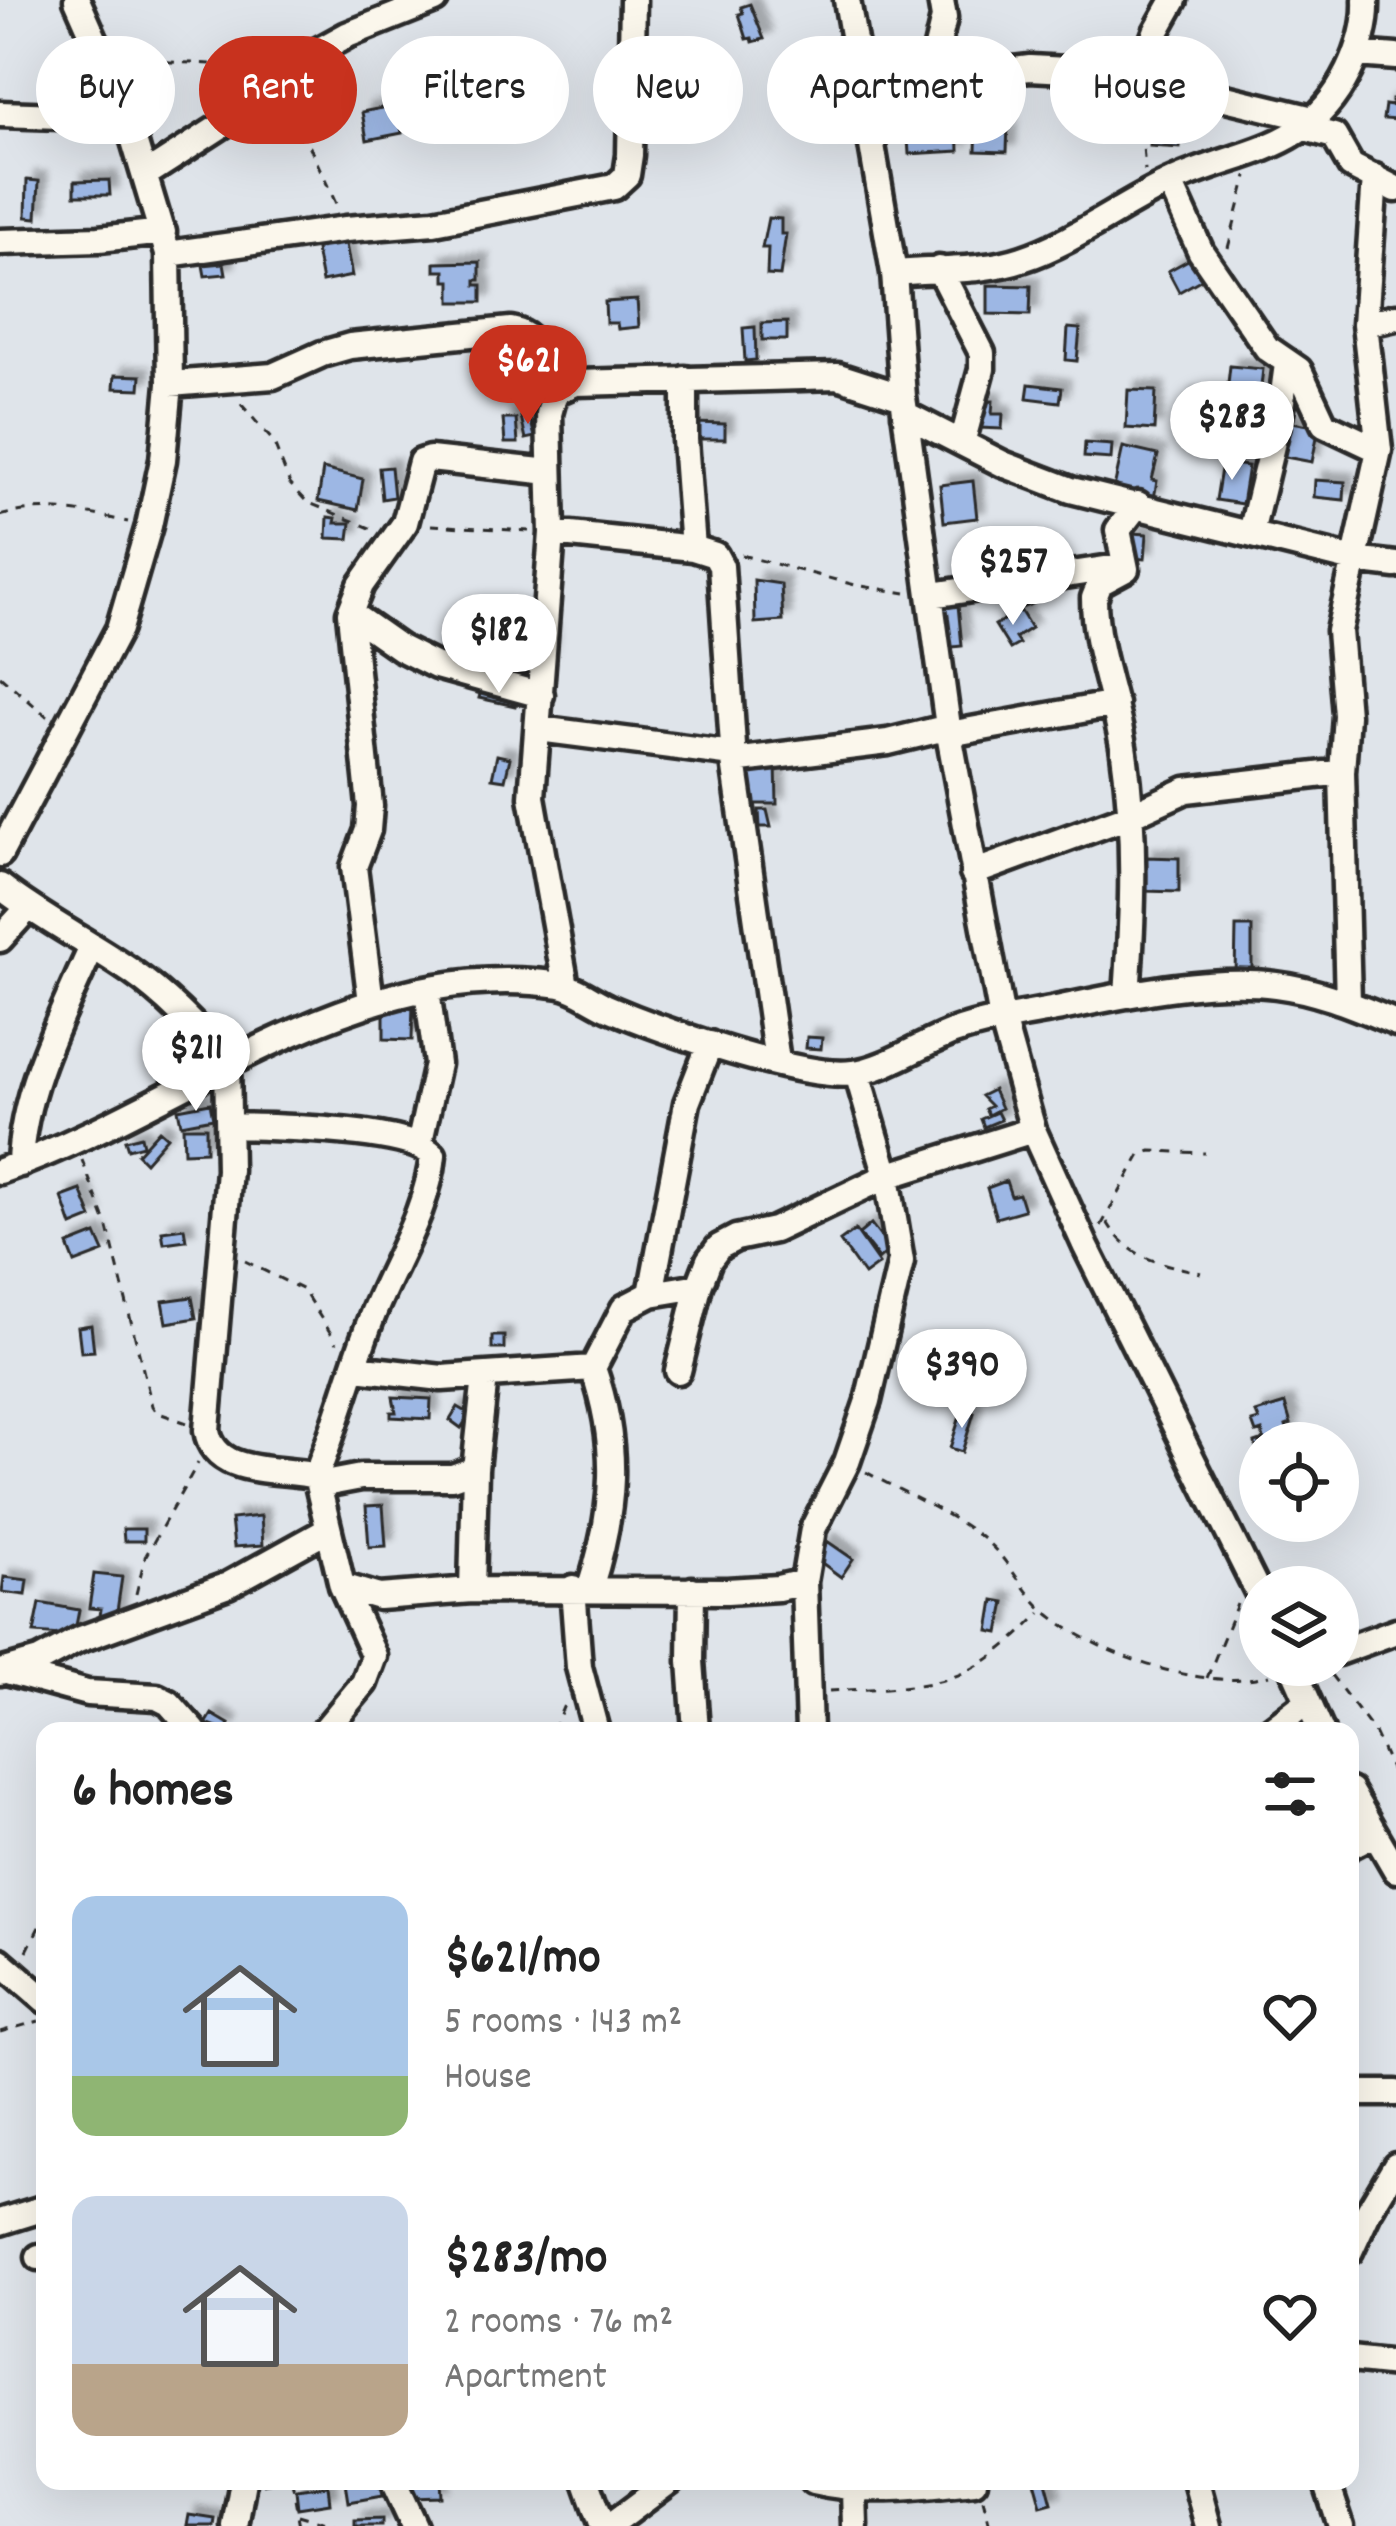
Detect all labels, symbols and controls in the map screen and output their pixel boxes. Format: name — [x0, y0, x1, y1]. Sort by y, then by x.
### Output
chip: Buy — [36, 36, 175, 144]
chip: Rent — [199, 36, 357, 144]
chip: Filters — [381, 36, 569, 144]
chip: New — [593, 36, 743, 144]
chip: Apartment — [767, 36, 1026, 144]
chip: House — [1050, 36, 1229, 144]
pin: $621 — [457, 325, 599, 427]
text: $621 — [496, 336, 560, 391]
pin: $283 — [1161, 381, 1303, 483]
text: $283 — [1197, 392, 1267, 447]
pin: $257 — [942, 526, 1084, 628]
text: $257 — [978, 537, 1048, 592]
pin: $182 — [428, 594, 570, 696]
text: $182 — [469, 605, 530, 660]
pin: $211 — [125, 1012, 267, 1114]
text: $211 — [169, 1023, 223, 1078]
pin: $390 — [891, 1329, 1033, 1431]
text: $390 — [924, 1340, 1000, 1395]
map controls — [1239, 1422, 1359, 1686]
button: locate — [1239, 1422, 1359, 1542]
button: layers — [1239, 1566, 1359, 1686]
text: 6 homes — [72, 1758, 234, 1830]
icon: filters — [1257, 1761, 1323, 1827]
text: $621/mo — [444, 1925, 601, 1997]
icon: home — [168, 1944, 312, 2088]
icon: heart — [1257, 1983, 1323, 2049]
text: 5 rooms · 143 m² — [444, 1997, 682, 2052]
text: House — [444, 2052, 532, 2107]
text: $283/mo — [444, 2225, 608, 2297]
icon: home — [168, 2244, 312, 2388]
icon: heart — [1257, 2283, 1323, 2349]
text: 2 rooms · 76 m² — [444, 2297, 673, 2352]
text: Apartment — [444, 2352, 607, 2407]

